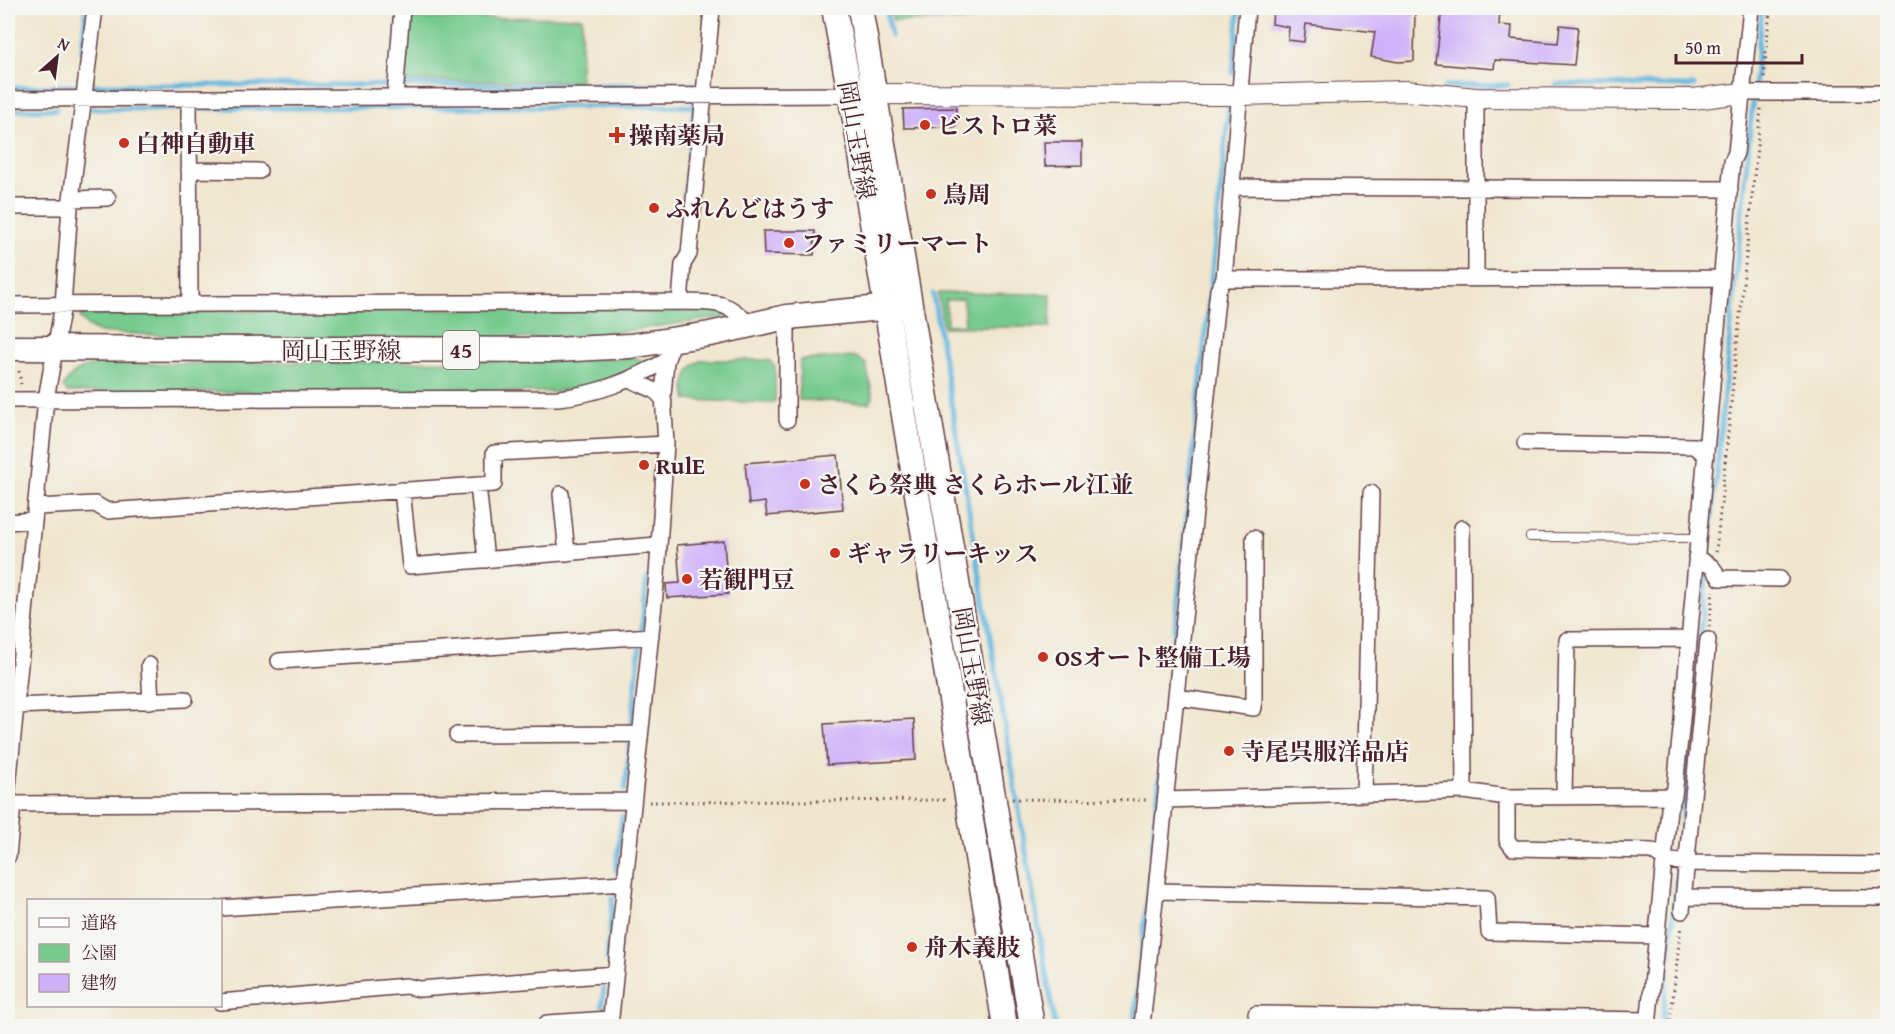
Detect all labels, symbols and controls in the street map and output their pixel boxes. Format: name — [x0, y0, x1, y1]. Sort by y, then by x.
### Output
north arrow — [27, 27, 87, 87]
scale bar — [1676, 27, 1802, 65]
text: N — [54, 31, 75, 57]
text: 50 m — [1685, 34, 1721, 61]
street label: 岡山玉野線 — [829, 78, 885, 202]
place label: ビストロ菜 — [937, 108, 1057, 143]
place label: 操南薬局 — [629, 118, 725, 153]
marker: ビストロ菜 — [918, 118, 932, 132]
place label: 白神自動車 — [136, 126, 256, 161]
marker: 操南薬局 — [610, 128, 624, 142]
marker: 白神自動車 — [117, 136, 131, 150]
place label: 鳥周 — [943, 177, 991, 212]
marker: 鳥周 — [924, 187, 938, 201]
place label: ふれんどはうす — [666, 191, 834, 226]
marker: ふれんどはうす — [647, 201, 661, 215]
place label: ファミリーマート — [801, 226, 993, 261]
marker: ファミリーマート — [782, 236, 796, 250]
road number: 45 — [443, 331, 479, 369]
street label: 岡山玉野線 — [281, 333, 401, 368]
place label: RulE — [656, 448, 705, 483]
marker: RulE — [637, 458, 651, 472]
place label: さくら祭典 さくらホール江並 — [817, 467, 1134, 502]
marker: さくら祭典 さくらホール江並 — [798, 477, 812, 491]
place label: ギャラリーキッス — [847, 536, 1039, 571]
marker: ギャラリーキッス — [828, 546, 842, 560]
place label: 若観門豆 — [699, 562, 795, 597]
marker: 若観門豆 — [680, 572, 694, 586]
street label: 岡山玉野線 — [944, 604, 1000, 728]
place label: OSオート整備工場 — [1055, 640, 1251, 675]
marker: OSオート整備工場 — [1036, 650, 1050, 664]
place label: 寺尾呉服洋品店 — [1241, 734, 1409, 769]
marker: 寺尾呉服洋品店 — [1222, 744, 1236, 758]
legend — [27, 899, 222, 1007]
text: 道路 — [81, 909, 117, 936]
place label: 舟木義肢 — [924, 930, 1021, 965]
text: 公園 — [81, 939, 117, 966]
marker: 舟木義肢 — [905, 940, 919, 954]
text: 建物 — [81, 969, 117, 996]

